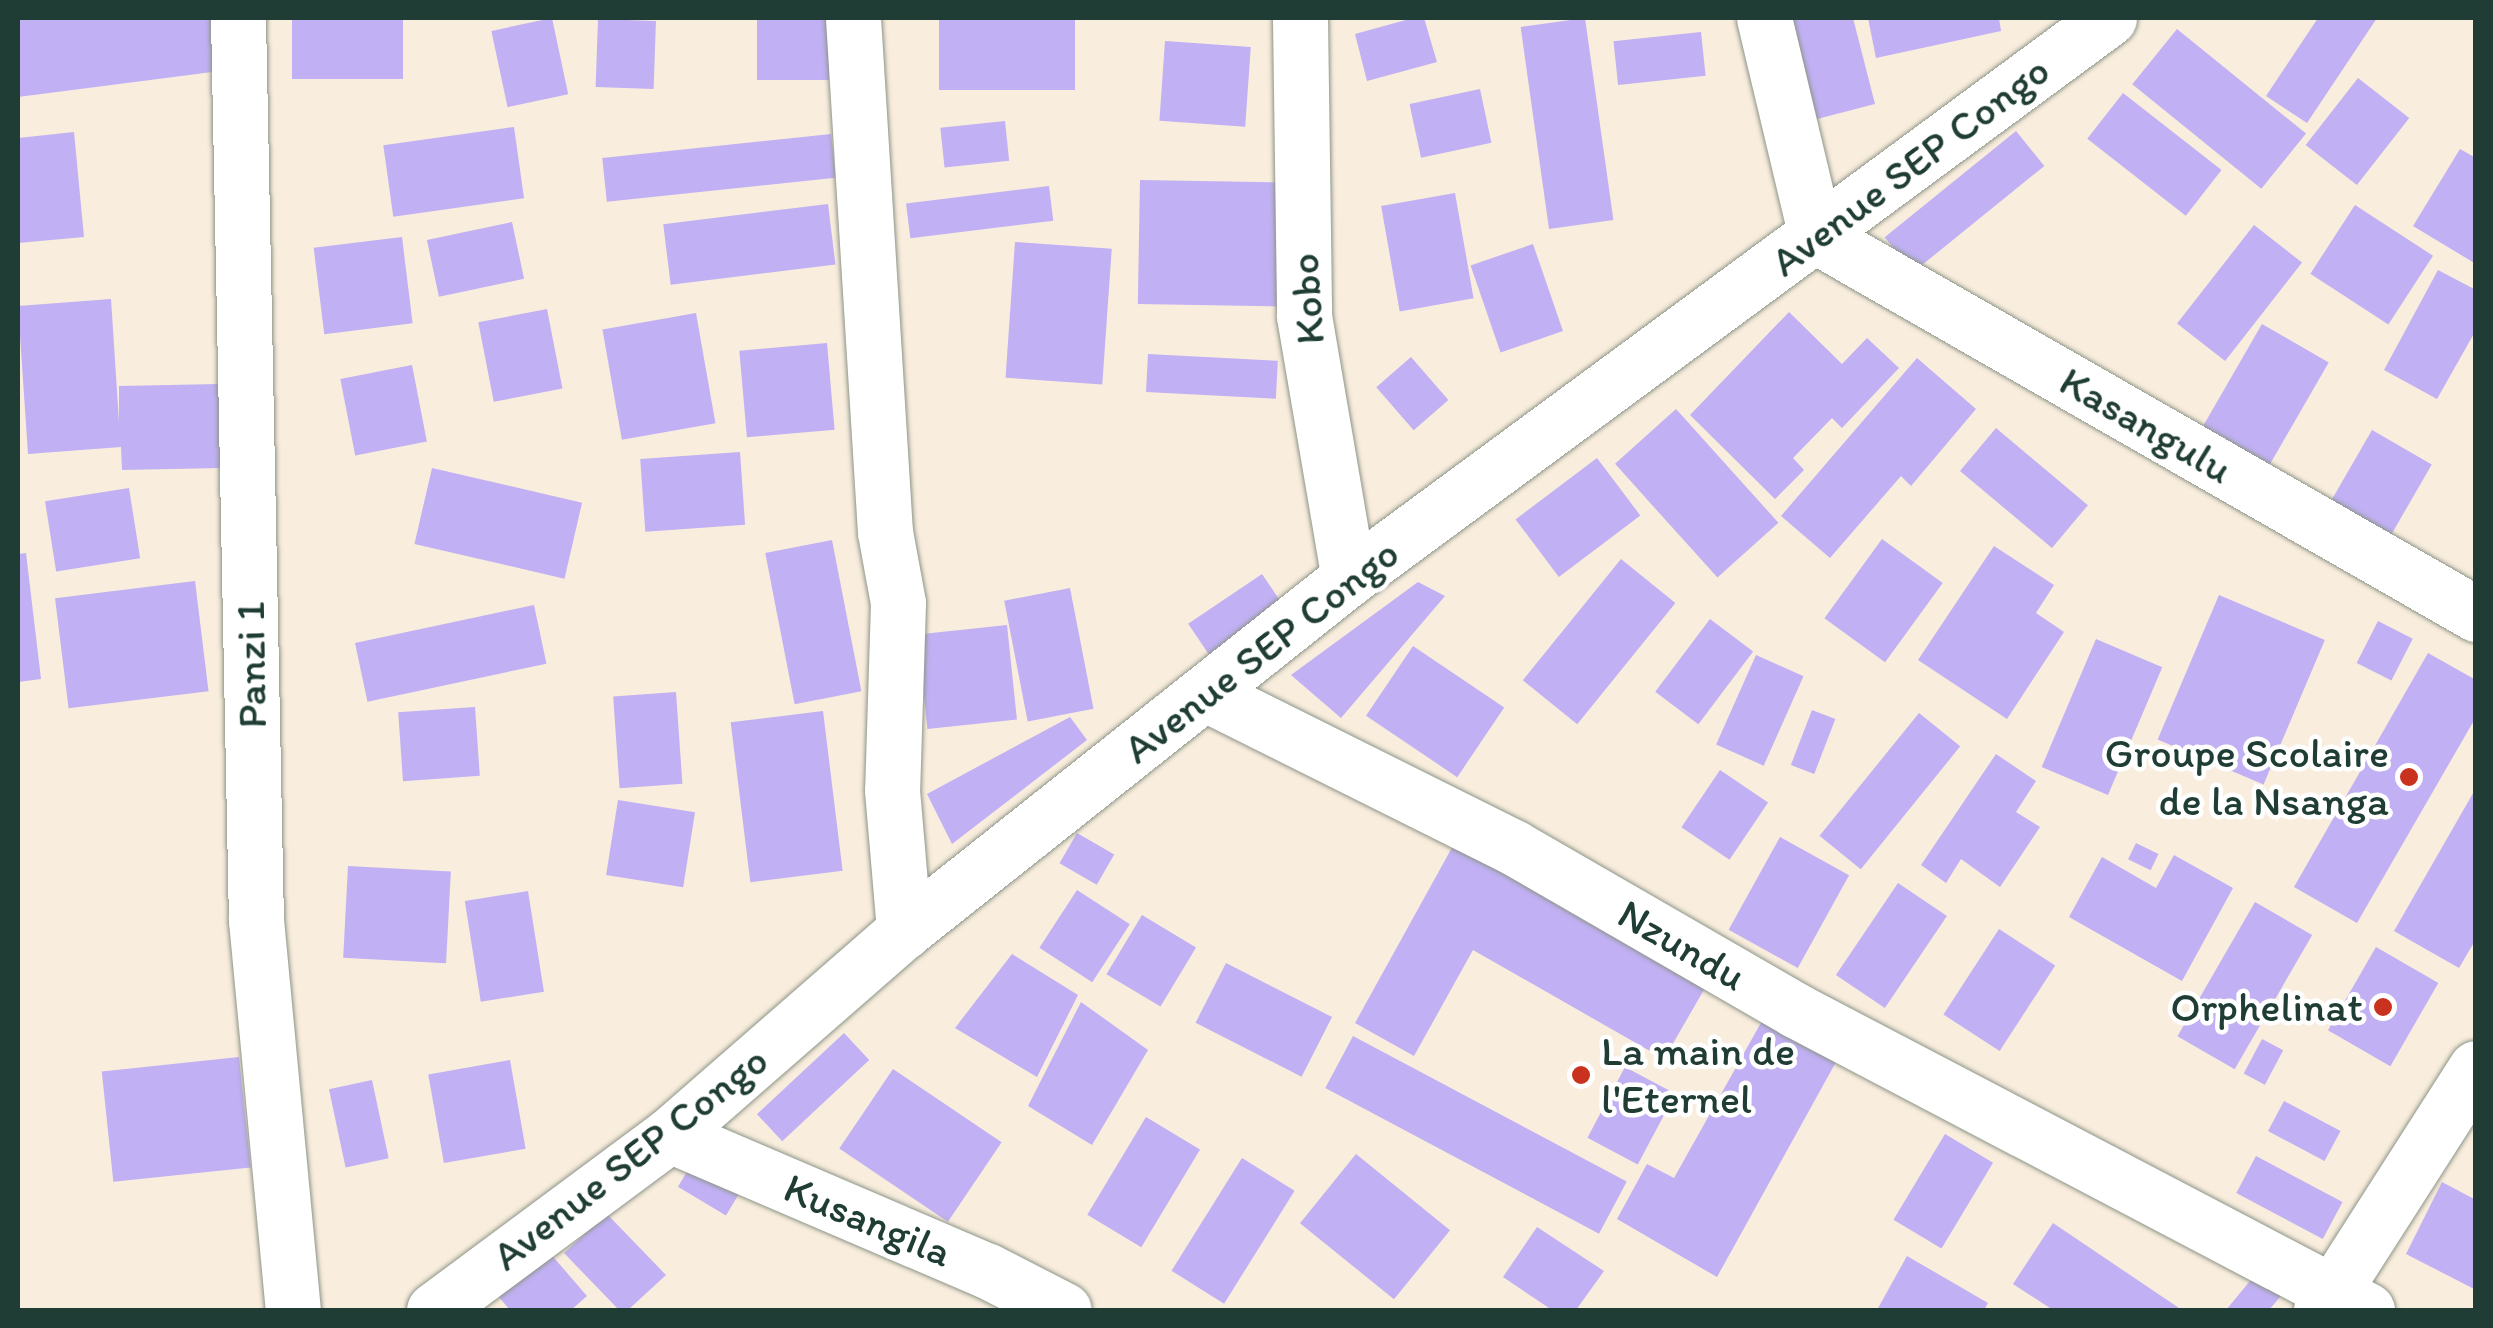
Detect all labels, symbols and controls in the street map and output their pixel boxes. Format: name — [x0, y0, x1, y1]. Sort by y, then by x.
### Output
street label: Avenue SEP Congo — [1761, 45, 2059, 287]
street label: Kobo — [1279, 252, 1335, 346]
street label: Kasangulu — [2051, 356, 2241, 494]
street label: Avenue SEP Congo — [1113, 528, 1409, 774]
street label: Panzi 1 — [225, 601, 277, 729]
place label: Groupe Scolaire de la Nsanga — [2104, 728, 2389, 826]
marker: Groupe Scolaire de la Nsanga — [2398, 766, 2420, 788]
street label: Nzundu — [1609, 888, 1755, 1002]
place label: Orphelinat — [2170, 982, 2363, 1032]
marker: Orphelinat — [2372, 996, 2394, 1018]
place label: La main de l'Eternel — [1601, 1026, 1796, 1124]
street label: Avenue SEP Congo — [482, 1035, 778, 1281]
marker: La main de l'Eternel — [1570, 1064, 1592, 1086]
street label: Kusangila — [777, 1162, 959, 1278]

